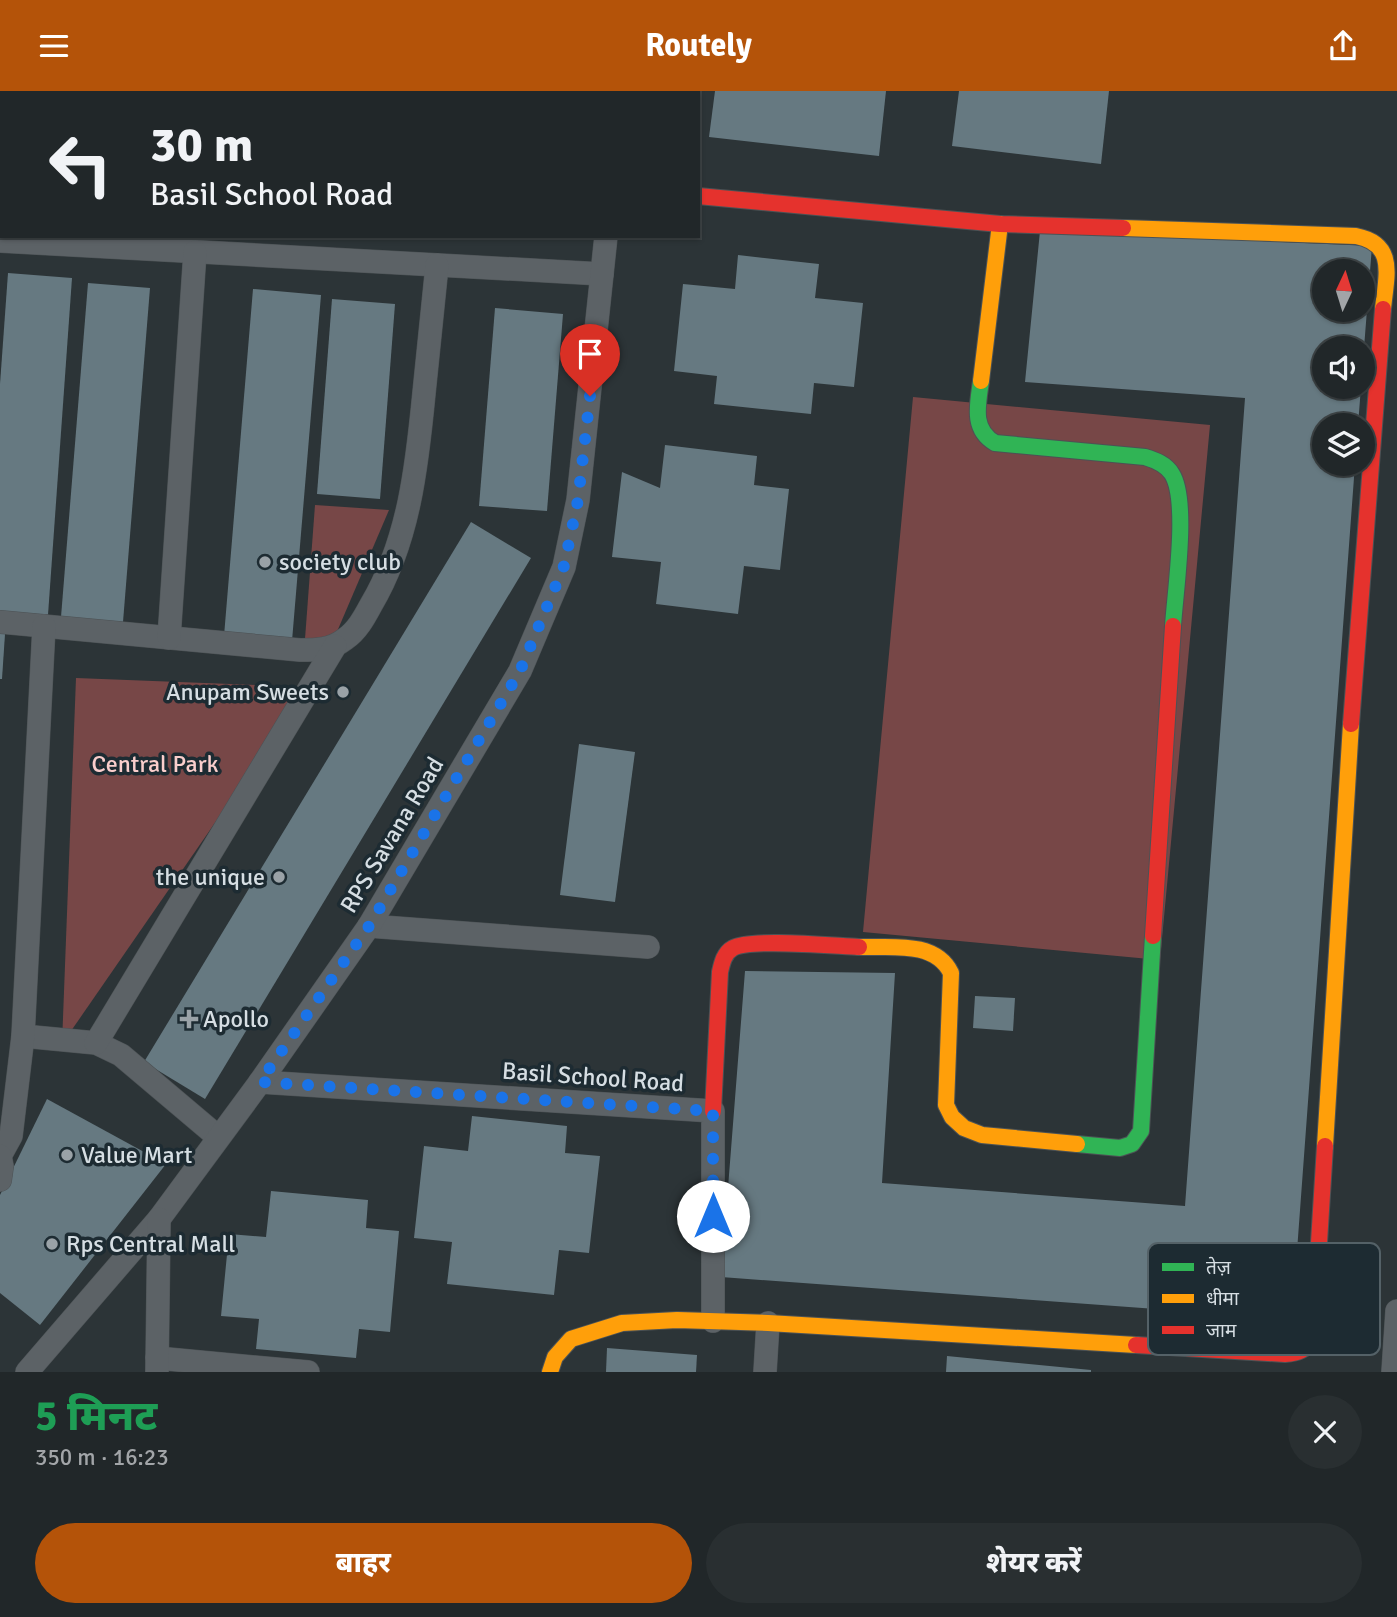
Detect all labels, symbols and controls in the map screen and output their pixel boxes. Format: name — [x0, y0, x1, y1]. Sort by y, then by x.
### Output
text: Routely — [645, 26, 752, 65]
icon: menu — [35, 27, 73, 65]
icon: share — [1324, 27, 1362, 65]
text: 30 m — [150, 115, 253, 175]
icon: left — [35, 119, 126, 210]
text: Basil School Road — [150, 175, 393, 214]
north arrow — [1312, 259, 1376, 322]
map controls — [1312, 259, 1375, 476]
pin — [560, 324, 620, 396]
icon: arrive — [571, 335, 609, 373]
button: sound — [1312, 336, 1375, 399]
button: layers — [1312, 413, 1375, 476]
place label: society club — [279, 547, 401, 577]
marker: society club — [257, 554, 273, 570]
place label: Anupam Sweets — [166, 677, 329, 707]
marker: Anupam Sweets — [335, 684, 351, 700]
park label: Central Park — [91, 749, 219, 779]
street label: RPS Savana Road — [334, 752, 450, 918]
place label: the unique — [156, 862, 265, 892]
marker: the unique — [271, 869, 287, 885]
place label: Apollo — [203, 1004, 269, 1034]
marker: Apollo — [181, 1011, 197, 1027]
street label: Basil School Road — [501, 1056, 685, 1098]
place label: Value Mart — [81, 1140, 192, 1170]
marker: Value Mart — [59, 1147, 75, 1163]
position arrow — [676, 1179, 750, 1253]
place label: Rps Central Mall — [66, 1229, 235, 1259]
marker: Rps Central Mall — [44, 1236, 60, 1252]
legend — [1148, 1243, 1380, 1355]
text: तेज़ — [1206, 1256, 1232, 1280]
text: धीमा — [1206, 1287, 1240, 1311]
text: जाम — [1206, 1319, 1237, 1343]
text: 5 मिनट — [35, 1391, 157, 1442]
button: close — [1288, 1395, 1362, 1469]
text: 350 m · 16:23 — [35, 1443, 169, 1472]
button: बाहर — [35, 1523, 692, 1603]
button: शेयर करें — [706, 1523, 1362, 1603]

